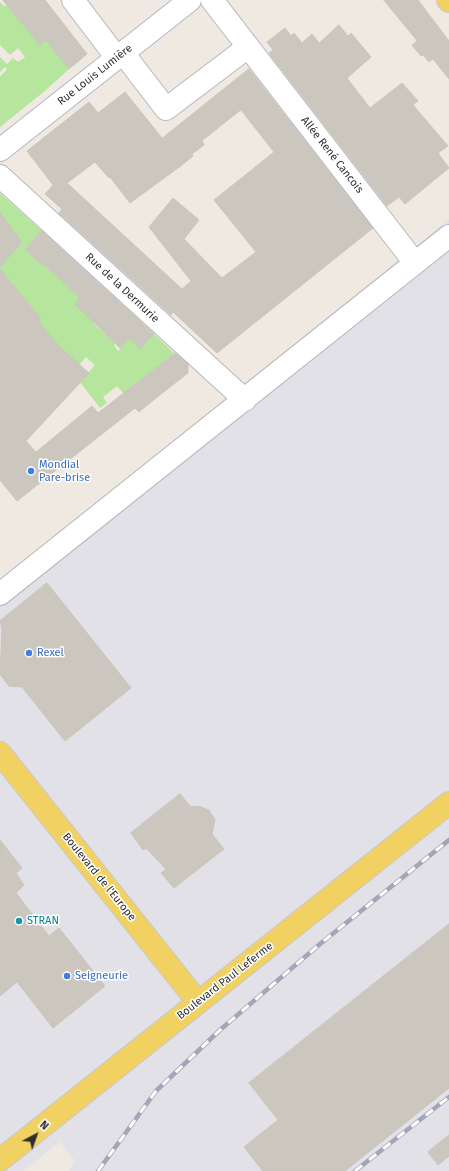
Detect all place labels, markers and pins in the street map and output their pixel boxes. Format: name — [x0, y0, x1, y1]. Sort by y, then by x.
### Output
place label: Mondial Pare-brise — [39, 458, 90, 484]
marker: Mondial Pare-brise — [26, 466, 36, 476]
place label: Rexel — [37, 646, 64, 660]
marker: Rexel — [24, 648, 34, 658]
place label: STRAN — [27, 914, 59, 928]
marker: STRAN — [14, 916, 24, 926]
place label: Seigneurie — [75, 969, 128, 983]
marker: Seigneurie — [62, 971, 72, 981]

